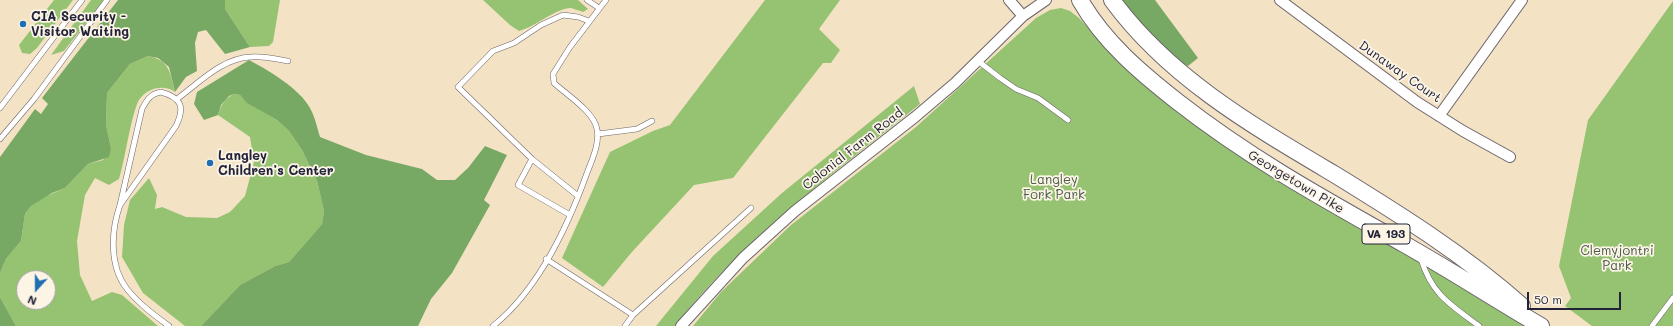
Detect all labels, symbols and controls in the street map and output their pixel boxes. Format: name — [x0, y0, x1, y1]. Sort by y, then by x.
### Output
place label: CIA Security - Visitor Waiting — [31, 9, 129, 40]
marker: CIA Security - Visitor Waiting — [18, 19, 28, 29]
street label: Dunaway Court — [1356, 38, 1444, 106]
street label: Colonial Farm Road — [800, 105, 906, 193]
street label: Georgetown Pike — [1245, 147, 1347, 217]
place label: Langley Children’s Center — [218, 148, 334, 179]
marker: Langley Children’s Center — [205, 158, 215, 168]
park label: Langley Fork Park — [1023, 172, 1085, 203]
road number: VA 193 — [1362, 224, 1410, 244]
park label: Clemyjontri Park — [1580, 243, 1654, 274]
north arrow — [16, 270, 56, 310]
scale bar — [1529, 284, 1623, 310]
text: 50 m — [1534, 291, 1562, 307]
text: N — [25, 292, 38, 309]

